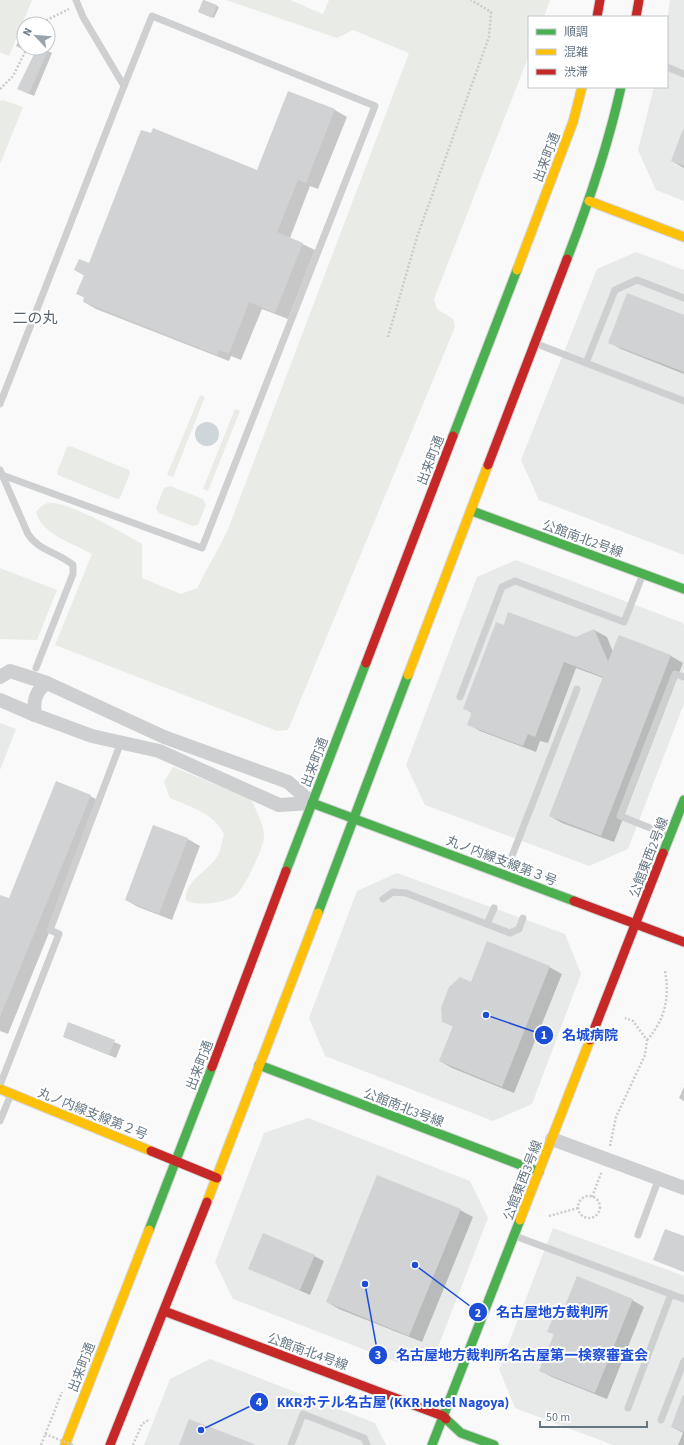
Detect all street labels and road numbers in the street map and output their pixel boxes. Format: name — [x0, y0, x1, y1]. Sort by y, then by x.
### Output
street label: 出来町通 — [529, 130, 565, 185]
street label: 出来町通 — [413, 433, 449, 488]
street label: 公館南北2号線 — [540, 516, 625, 562]
street label: 出来町通 — [297, 735, 333, 790]
street label: 公館東西2号線 — [625, 815, 672, 900]
street label: 丸ノ内線支線第３号 — [444, 832, 559, 890]
street label: 出来町通 — [182, 1038, 218, 1093]
street label: 丸ノ内線支線第２号 — [35, 1084, 150, 1144]
street label: 公館南北3号線 — [361, 1084, 446, 1131]
street label: 公館東西3号線 — [499, 1138, 546, 1223]
street label: 公館南北4号線 — [265, 1329, 350, 1375]
street label: 出来町通 — [64, 1340, 100, 1395]

